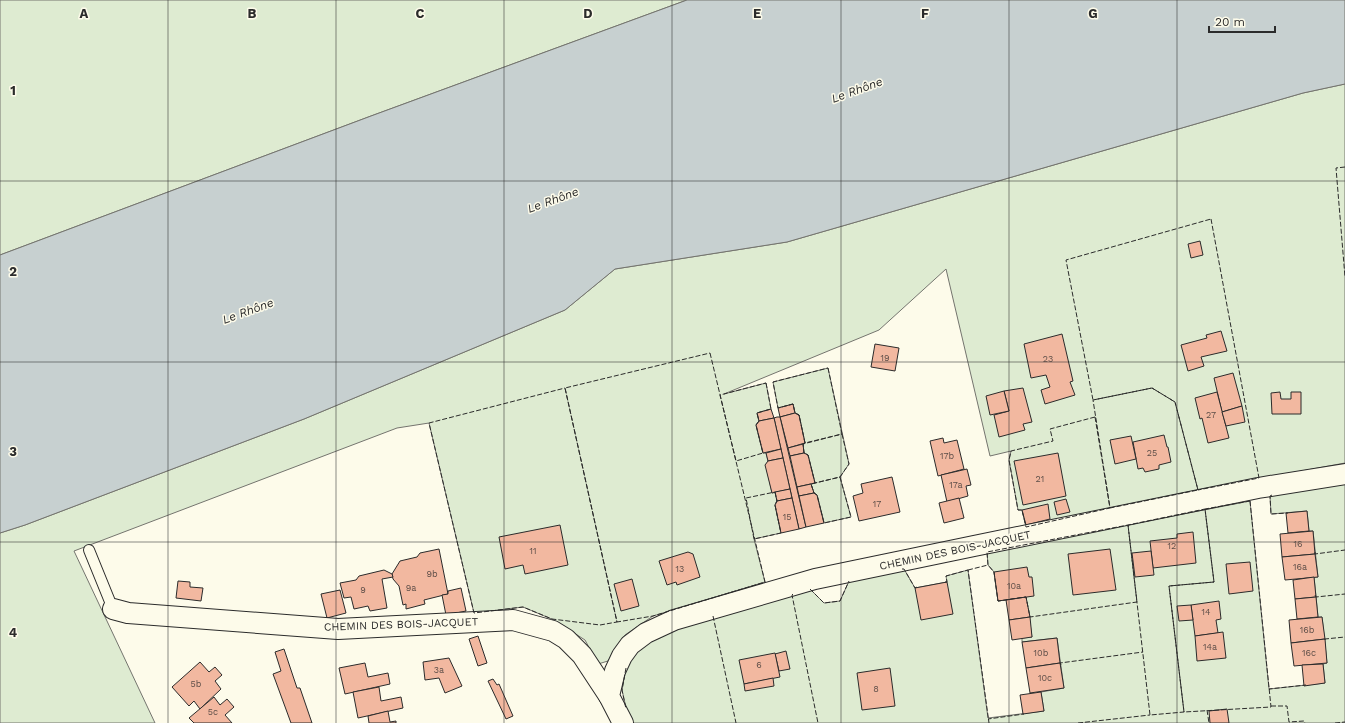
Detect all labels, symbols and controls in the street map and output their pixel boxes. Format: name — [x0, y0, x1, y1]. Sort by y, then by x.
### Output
text: A — [80, 6, 89, 21]
text: B — [248, 6, 257, 21]
text: C — [416, 6, 425, 21]
text: D — [583, 6, 593, 21]
text: E — [753, 6, 761, 21]
text: F — [921, 6, 929, 21]
text: G — [1088, 6, 1098, 21]
scale bar — [1209, 8, 1275, 34]
text: 20 m — [1215, 15, 1245, 29]
water label: Le Rhône — [829, 74, 885, 106]
text: 1 — [10, 83, 16, 98]
water label: Le Rhône — [525, 184, 581, 216]
text: 2 — [9, 264, 17, 279]
water label: Le Rhône — [220, 295, 276, 327]
house number: 19 — [880, 353, 890, 363]
house number: 23 — [1043, 354, 1053, 364]
house number: 27 — [1206, 410, 1216, 420]
text: 3 — [9, 444, 17, 459]
house number: 25 — [1147, 448, 1157, 458]
house number: 17b — [940, 451, 954, 461]
house number: 21 — [1036, 474, 1044, 484]
house number: 17a — [949, 480, 963, 490]
house number: 17 — [873, 499, 881, 509]
house number: 15 — [783, 512, 791, 522]
street label: CHEMIN DES BOIS-JACQUET — [878, 528, 1032, 573]
house number: 16 — [1294, 539, 1302, 549]
house number: 12 — [1168, 541, 1176, 551]
house number: 11 — [529, 546, 537, 556]
house number: 16a — [1293, 562, 1307, 572]
house number: 13 — [676, 564, 684, 574]
house number: 9b — [426, 569, 438, 579]
house number: 10a — [1007, 581, 1021, 591]
house number: 9a — [406, 583, 416, 593]
house number: 9 — [360, 585, 366, 595]
house number: 14 — [1201, 607, 1211, 617]
street label: CHEMIN DES BOIS-JACQUET — [324, 615, 479, 634]
text: 4 — [9, 625, 18, 640]
house number: 16b — [1300, 625, 1315, 635]
house number: 14a — [1203, 642, 1217, 652]
house number: 10b — [1034, 648, 1049, 658]
house number: 16c — [1302, 648, 1316, 658]
house number: 6 — [756, 660, 762, 670]
house number: 3a — [434, 665, 444, 675]
house number: 10c — [1038, 673, 1052, 683]
house number: 5b — [191, 679, 202, 689]
house number: 8 — [873, 684, 879, 694]
house number: 5c — [208, 707, 218, 717]

